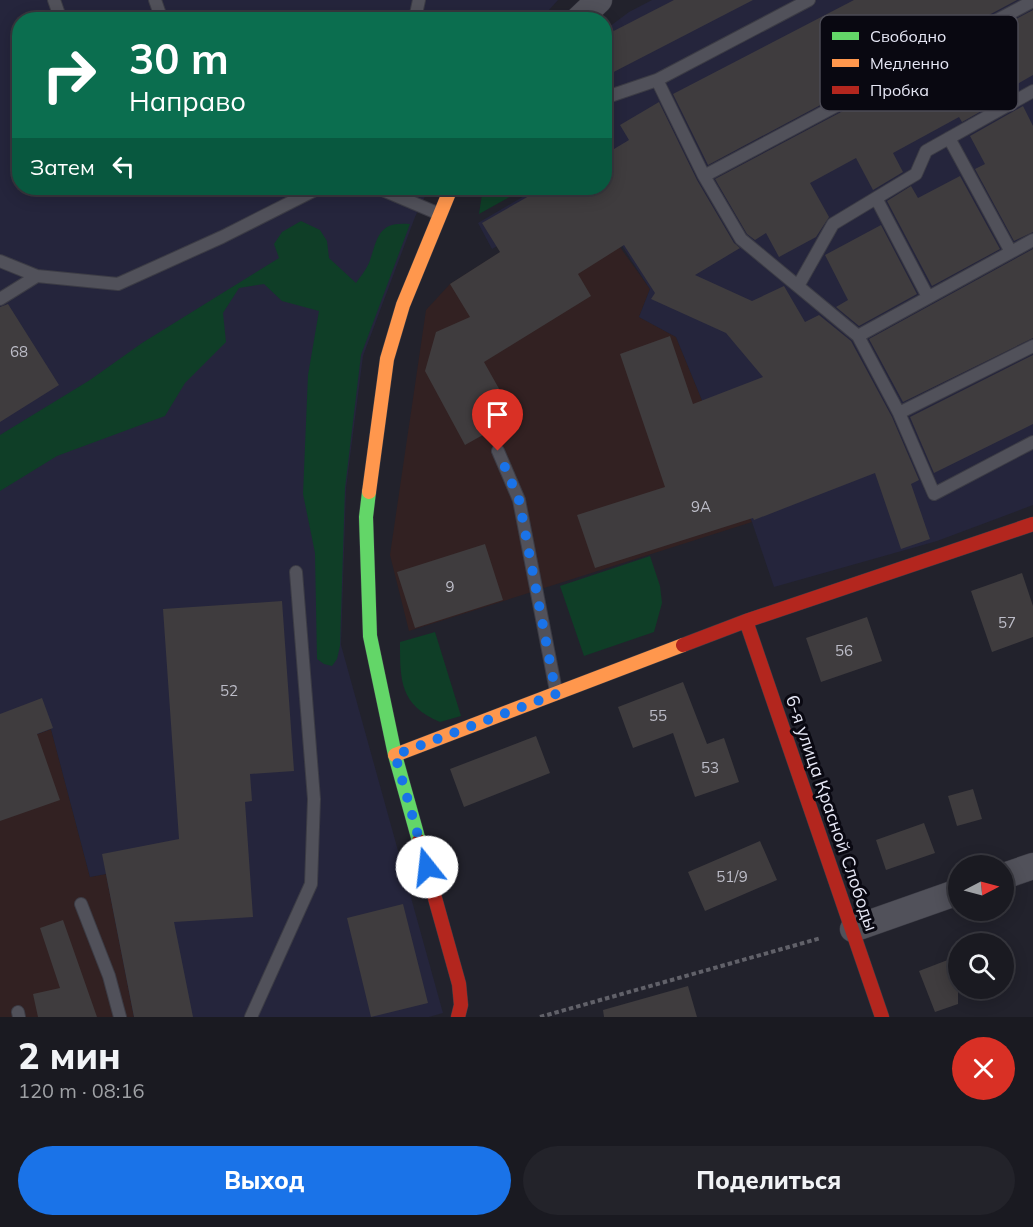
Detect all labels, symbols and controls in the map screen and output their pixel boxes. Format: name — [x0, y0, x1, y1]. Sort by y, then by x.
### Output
legend — [820, 15, 1018, 111]
text: Свободно — [870, 26, 946, 46]
text: 30 m — [129, 32, 229, 85]
icon: right — [30, 36, 108, 114]
text: Медленно — [870, 53, 949, 73]
text: Пробка — [870, 80, 929, 100]
text: Направо — [129, 84, 246, 118]
icon: left — [107, 150, 140, 183]
text: Затем — [30, 153, 95, 181]
house number: 68 — [10, 342, 28, 361]
pin — [472, 389, 523, 451]
icon: arrive — [481, 398, 514, 431]
house number: 9А — [691, 497, 711, 516]
house number: 9 — [445, 577, 455, 596]
house number: 57 — [998, 613, 1016, 632]
house number: 56 — [835, 641, 853, 660]
house number: 52 — [220, 681, 238, 700]
street label: 6-я улица Красной Слободы — [781, 692, 883, 934]
house number: 55 — [649, 706, 667, 725]
house number: 53 — [701, 758, 719, 777]
position arrow — [395, 835, 459, 899]
north arrow — [948, 855, 1014, 921]
map controls — [948, 855, 1014, 999]
house number: 51/9 — [716, 867, 748, 886]
button: search — [948, 933, 1014, 999]
text: 2 мин — [18, 1033, 121, 1078]
button: close — [952, 1037, 1015, 1100]
text: 120 m · 08:16 — [18, 1078, 144, 1103]
button: Выход — [18, 1146, 511, 1215]
button: Поделиться — [523, 1146, 1015, 1215]

